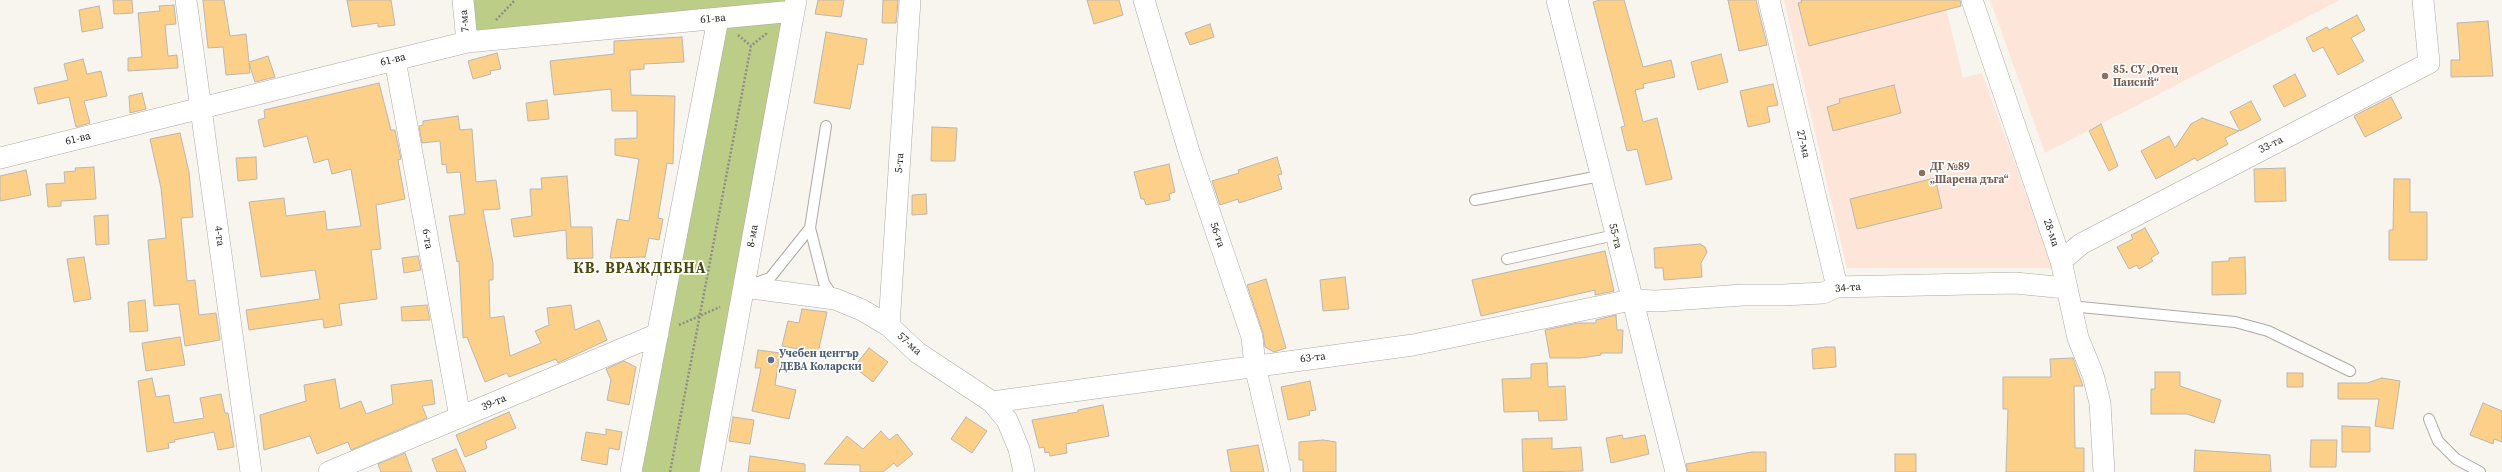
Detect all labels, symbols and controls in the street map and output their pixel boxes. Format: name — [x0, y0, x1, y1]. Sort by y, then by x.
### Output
street label: 7-ма — [457, 9, 473, 33]
street label: 61-ва — [700, 11, 726, 27]
street label: 61-ва — [379, 50, 407, 70]
place label: 85. СУ „Отец Паисий“ — [2113, 63, 2178, 89]
marker: 85. СУ „Отец Паисий“ — [2100, 71, 2110, 81]
street label: 61-ва — [64, 129, 92, 149]
street label: 27-ма — [1793, 129, 1813, 159]
street label: 33-та — [2256, 133, 2286, 157]
street label: 5-та — [893, 152, 907, 174]
place label: ДГ №89 „Шарена дъга“ — [1930, 160, 2009, 186]
marker: ДГ №89 „Шарена дъга“ — [1917, 168, 1927, 178]
street label: 28-ма — [2040, 218, 2062, 248]
street label: 56-та — [1207, 221, 1227, 249]
street label: 55-та — [1605, 222, 1625, 250]
street label: 8-ма — [745, 224, 761, 248]
street label: 4-та — [211, 225, 227, 247]
street label: 6-та — [419, 228, 435, 250]
district label: КВ. ВРАЖДЕБНА — [573, 260, 707, 278]
street label: 34-та — [1835, 280, 1861, 296]
street label: 57-ма — [894, 330, 924, 358]
place label: Учебен център ДЕВА Коларски — [779, 347, 862, 373]
street label: 63-та — [1299, 350, 1327, 366]
marker: Учебен център ДЕВА Коларски — [766, 355, 776, 365]
street label: 39-та — [480, 392, 508, 414]

